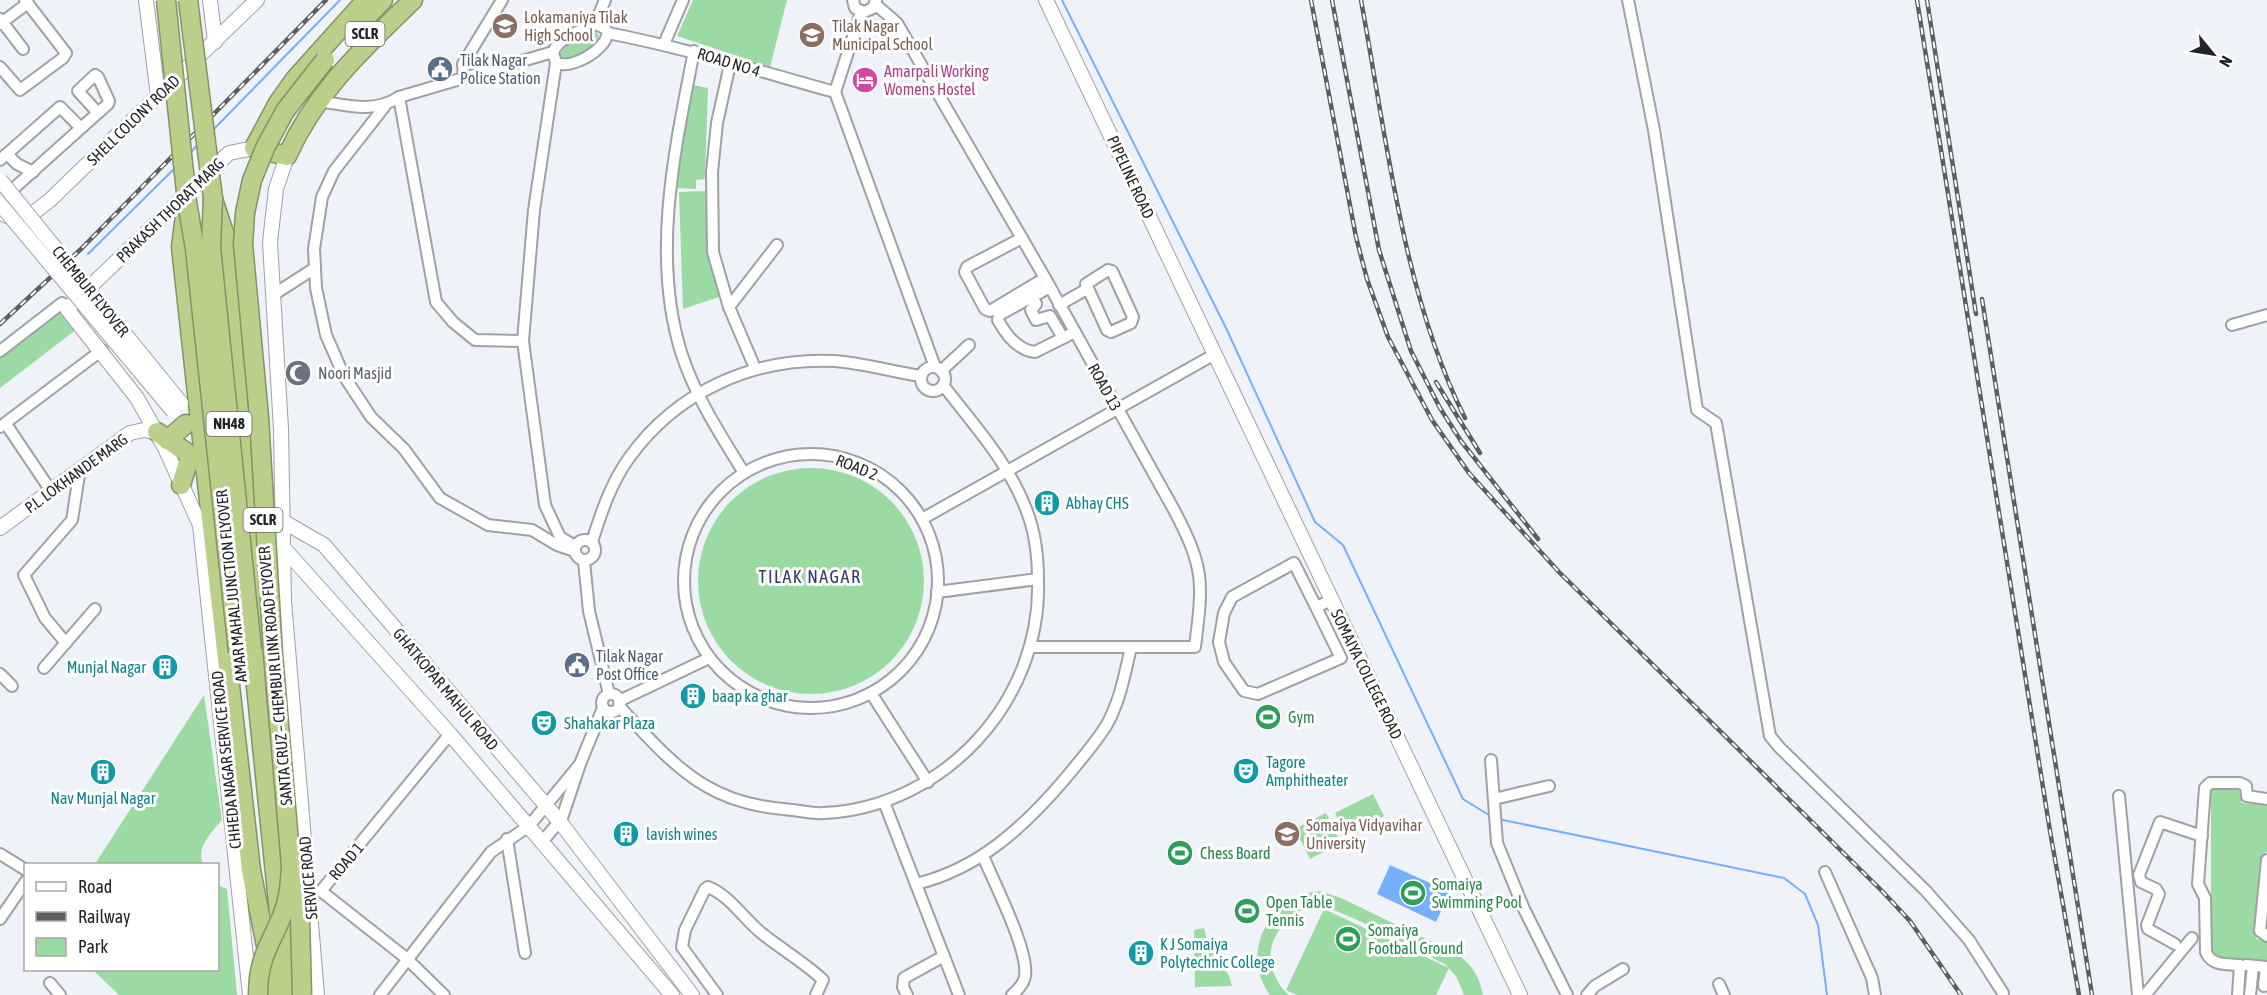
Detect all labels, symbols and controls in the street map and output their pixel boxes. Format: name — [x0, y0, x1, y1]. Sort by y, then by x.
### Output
place label: Lokamaniya Tilak High School — [524, 8, 628, 45]
school or university icon: Lokamaniya Tilak High School — [490, 11, 520, 41]
place label: Tilak Nagar Municipal School — [832, 17, 933, 54]
school or university icon: Tilak Nagar Municipal School — [797, 20, 827, 50]
road number: SCLR — [346, 22, 385, 46]
north arrow — [2183, 24, 2243, 84]
street label: ROAD NO 4 — [695, 44, 763, 80]
place label: Tilak Nagar Police Station — [460, 51, 541, 87]
text: N — [2216, 53, 2236, 70]
public building icon: Tilak Nagar Police Station — [425, 54, 455, 84]
place label: Amarpali Working Womens Hostel — [884, 62, 989, 98]
hotel icon: Amarpali Working Womens Hostel — [850, 65, 880, 95]
street label: SHELL COLONY ROAD — [83, 71, 183, 169]
street label: PIPELINE ROAD — [1104, 133, 1158, 221]
street label: PRAKASH THORAT MARG — [112, 154, 228, 266]
street label: CHEMBUR FLYOVER — [49, 242, 133, 340]
mosque icon: Noori Masjid — [283, 358, 313, 388]
street label: ROAD 13 — [1085, 360, 1125, 414]
place label: Noori Masjid — [318, 364, 392, 383]
road number: NH48 — [206, 412, 252, 436]
street label: P.L. LOKHANDE MARG — [21, 430, 131, 516]
street label: ROAD 2 — [833, 450, 881, 484]
building icon: Abhay CHS — [1032, 488, 1062, 518]
street label: AMAR MAHAL JUNCTION FLYOVER — [212, 489, 250, 683]
place label: Abhay CHS — [1066, 494, 1129, 513]
road number: SCLR — [244, 508, 282, 532]
street label: SANTA CRUZ – CHEMBUR LINK ROAD FLYOVER — [255, 546, 295, 806]
district label: TILAK NAGAR — [759, 566, 861, 587]
street label: SOMAIYA COLLEGE ROAD — [1328, 606, 1406, 742]
street label: GHATKOPAR MAHUL ROAD — [390, 624, 502, 754]
place label: Tilak Nagar Post Office — [596, 647, 663, 683]
public building icon: Tilak Nagar Post Office — [562, 650, 592, 680]
building icon: Munjal Nagar — [150, 652, 180, 682]
place label: Munjal Nagar — [67, 658, 146, 677]
street label: CHHEDA NAGAR SERVICE ROAD — [208, 670, 244, 850]
building icon: baap ka ghar — [678, 681, 708, 711]
place label: baap ka ghar — [712, 687, 788, 706]
sports icon: Gym — [1253, 702, 1283, 732]
theatre icon: Shahakar Plaza — [529, 708, 559, 738]
place label: Gym — [1288, 708, 1315, 727]
place label: Shahakar Plaza — [564, 714, 655, 732]
place label: Tagore Amphitheater — [1266, 753, 1348, 790]
theatre icon: Tagore Amphitheater — [1231, 756, 1261, 786]
building icon: Nav Munjal Nagar — [88, 757, 118, 787]
place label: Nav Munjal Nagar — [50, 789, 156, 808]
place label: Somaiya Vidyavihar University — [1306, 816, 1422, 853]
building icon: lavish wines — [611, 819, 641, 849]
school or university icon: Somaiya Vidyavihar University — [1272, 819, 1302, 849]
place label: lavish wines — [646, 825, 718, 843]
street label: SERVICE ROAD — [295, 836, 321, 920]
street label: ROAD 1 — [325, 838, 367, 884]
sports icon: Chess Board — [1165, 838, 1195, 868]
place label: Chess Board — [1200, 844, 1271, 862]
legend — [24, 863, 219, 971]
place label: Somaiya Swimming Pool — [1432, 875, 1523, 912]
text: Road — [78, 876, 112, 897]
sports icon: Somaiya Swimming Pool — [1398, 878, 1428, 908]
place label: Open Table Tennis — [1266, 893, 1332, 929]
sports icon: Open Table Tennis — [1232, 896, 1262, 926]
text: Railway — [78, 906, 130, 927]
place label: Somaiya Football Ground — [1368, 921, 1463, 957]
sports icon: Somaiya Football Ground — [1333, 924, 1363, 954]
place label: K J Somaiya Polytechnic College — [1160, 935, 1275, 972]
text: Park — [78, 936, 108, 957]
building icon: K J Somaiya Polytechnic College — [1126, 938, 1156, 968]

